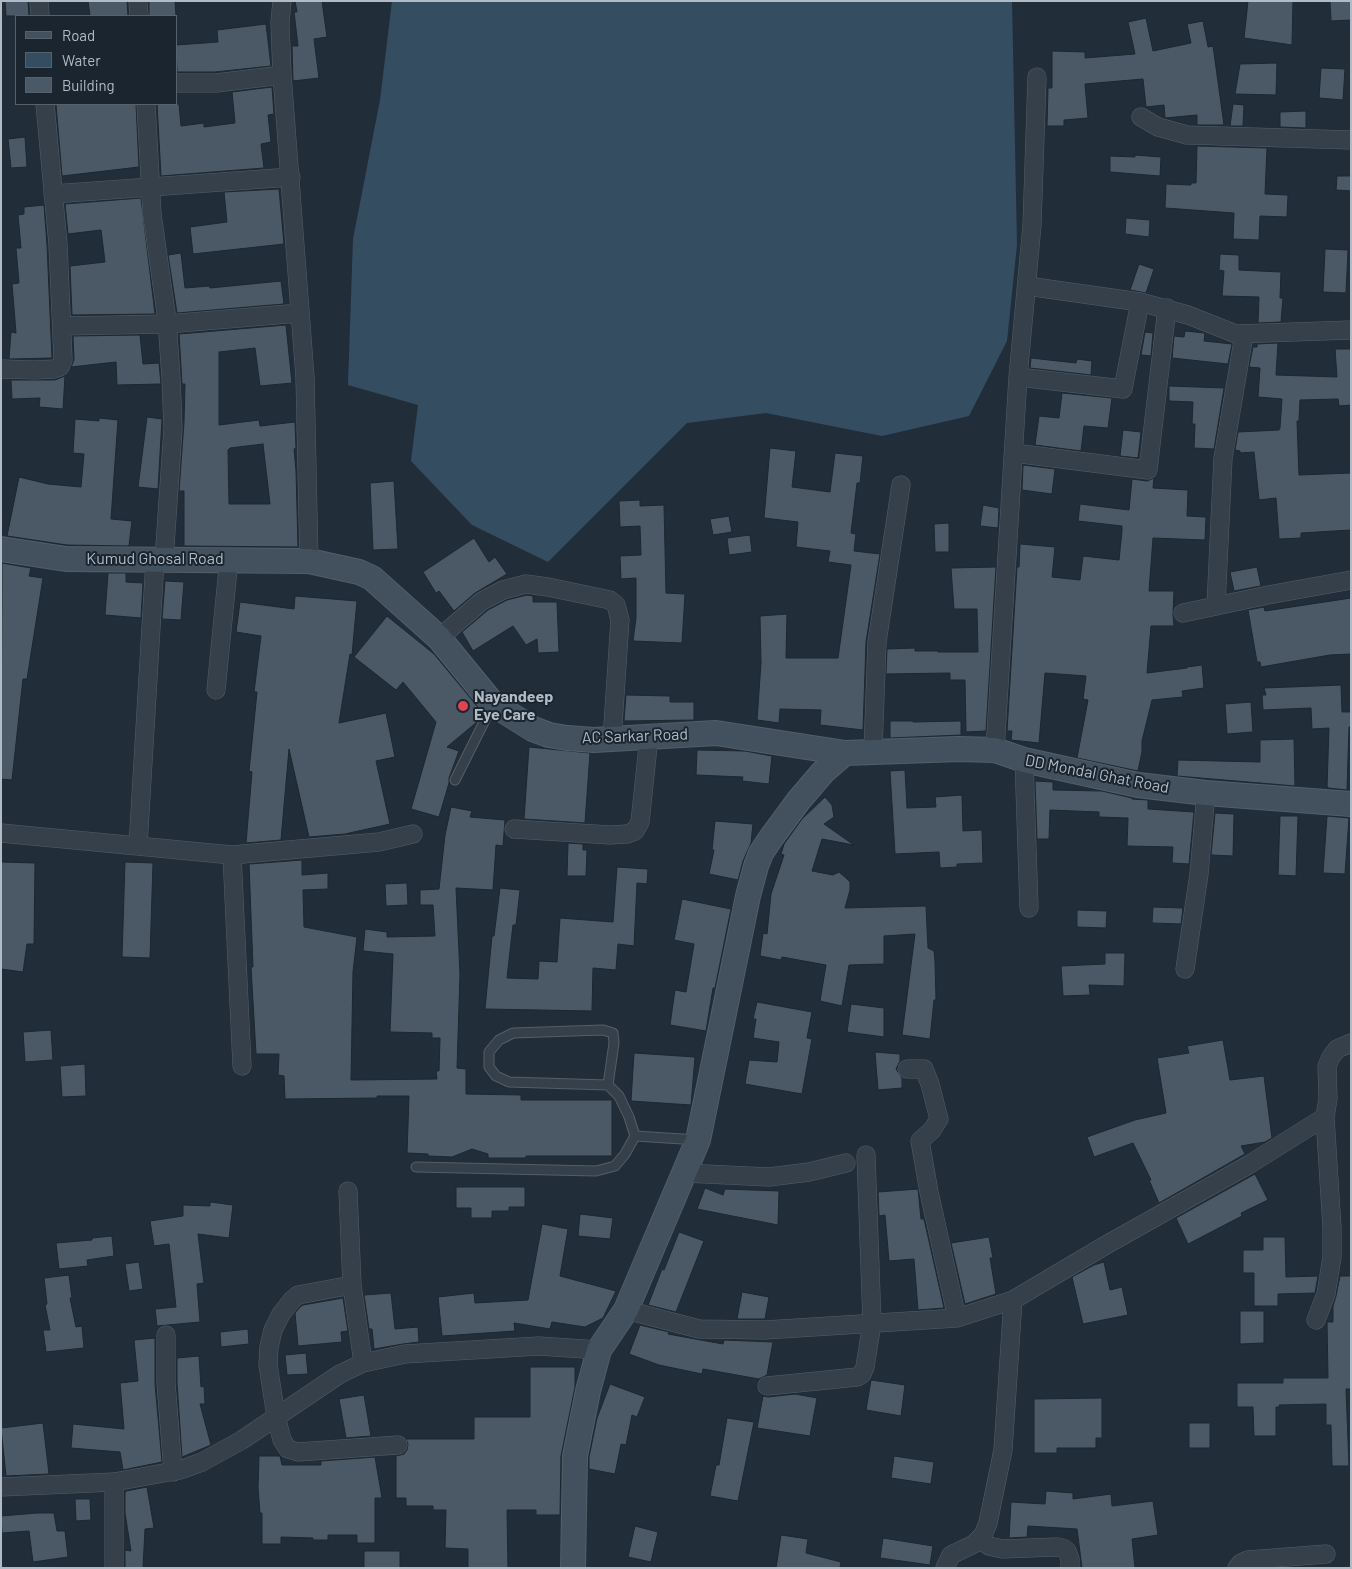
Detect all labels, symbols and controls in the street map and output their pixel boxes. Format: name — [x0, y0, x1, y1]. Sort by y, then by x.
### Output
legend — [15, 15, 178, 105]
text: Road — [62, 26, 95, 44]
text: Water — [62, 51, 101, 69]
text: Building — [62, 76, 115, 94]
street label: Kumud Ghosal Road — [86, 549, 224, 569]
place label: Nayandeep Eye Care — [474, 687, 553, 725]
marker: Nayandeep Eye Care — [456, 699, 470, 713]
street label: AC Sarkar Road — [582, 725, 688, 747]
street label: DD Mondal Ghat Road — [1023, 751, 1171, 797]

